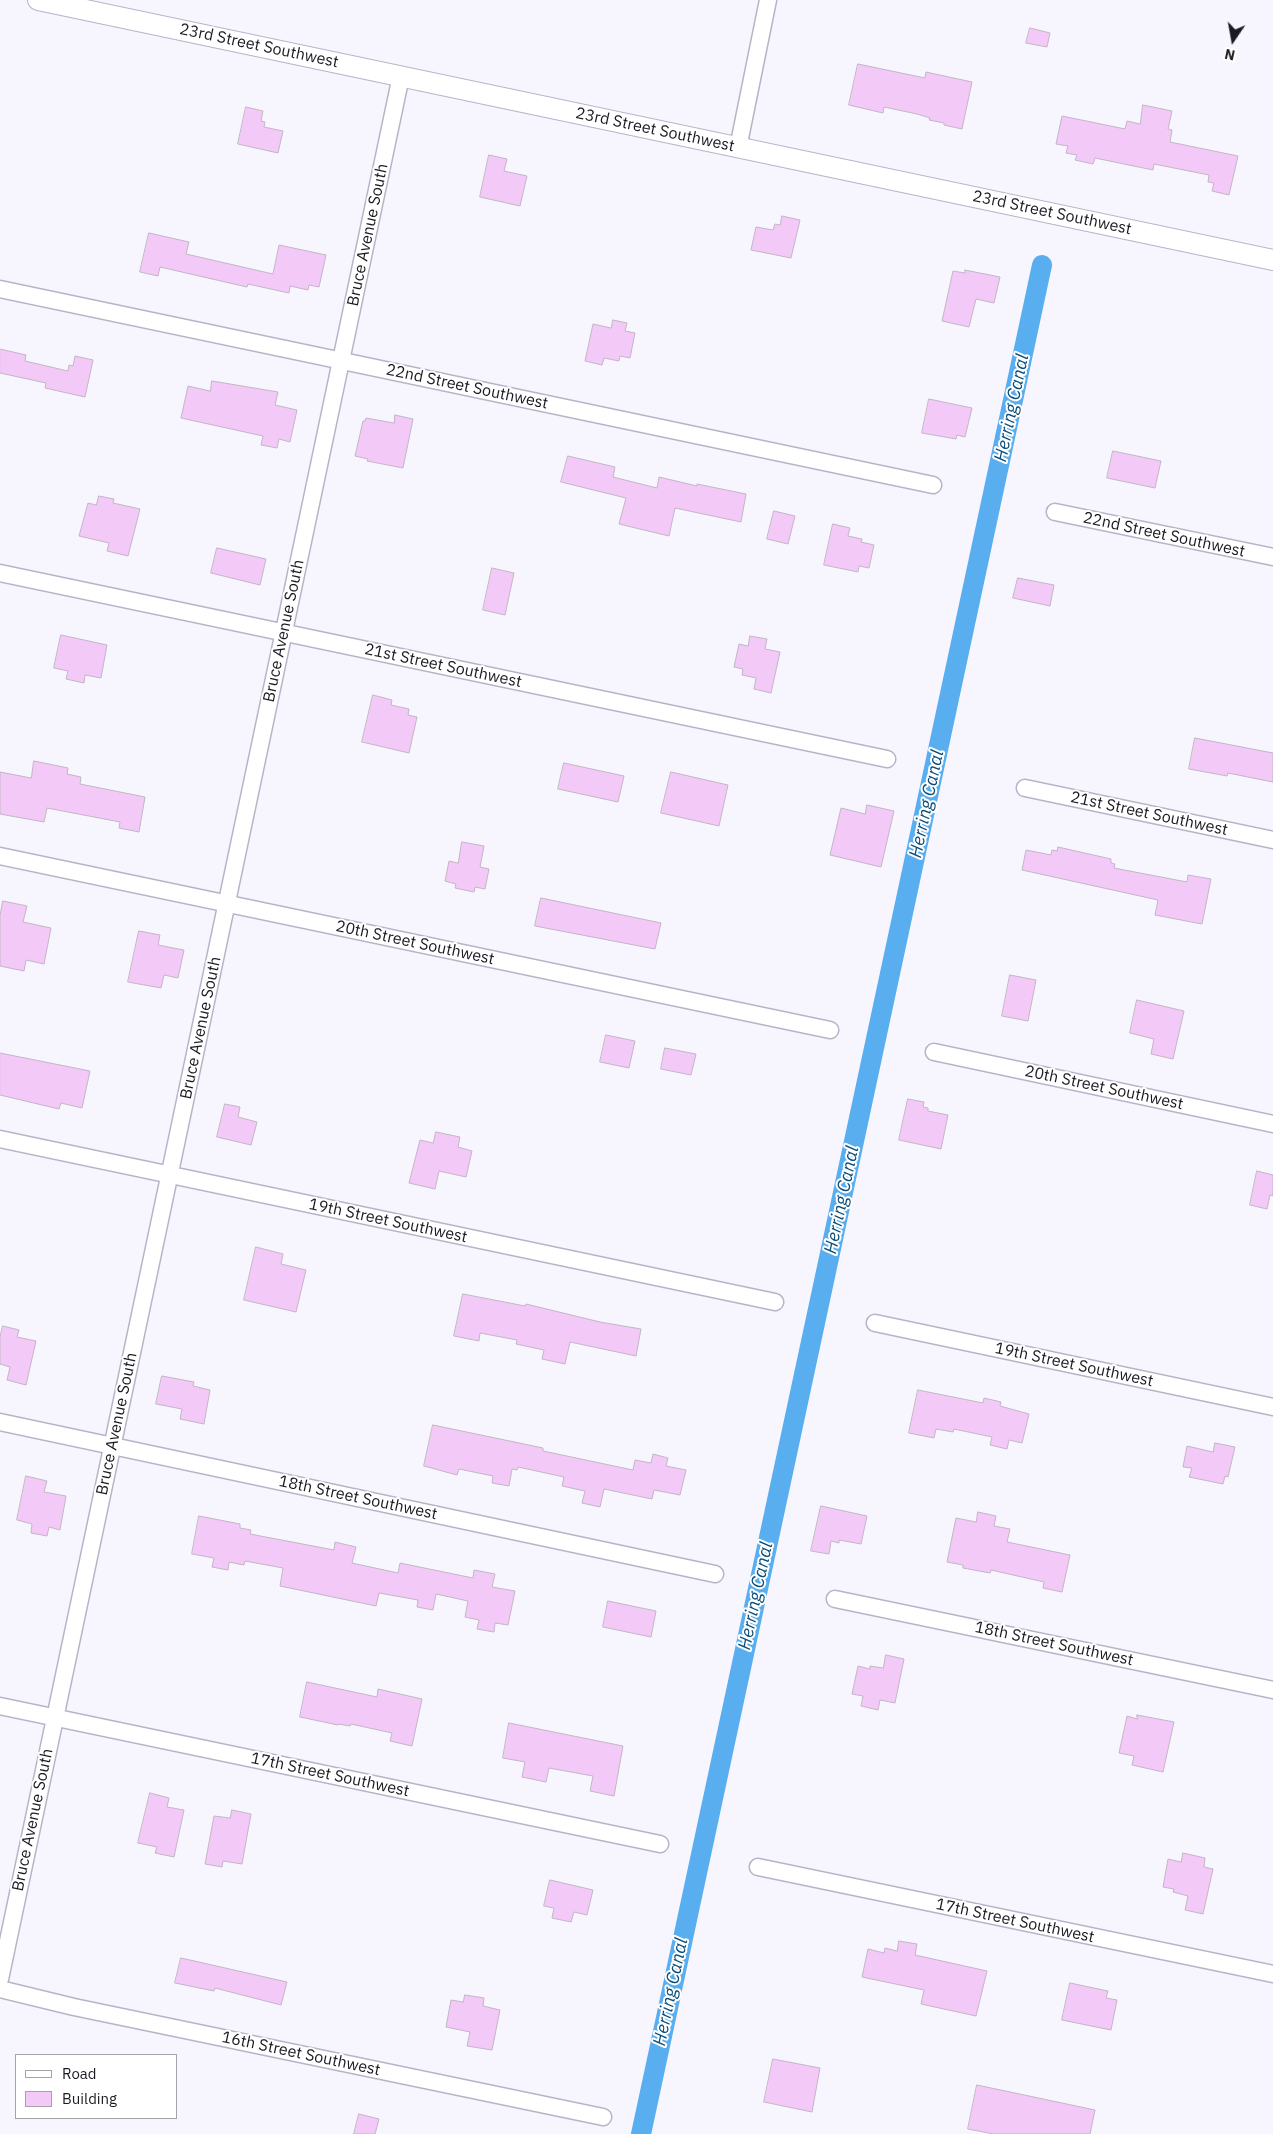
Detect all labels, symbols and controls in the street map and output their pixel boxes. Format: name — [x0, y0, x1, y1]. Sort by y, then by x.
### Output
north arrow — [1208, 15, 1258, 65]
street label: 23rd Street Southwest — [178, 20, 340, 72]
text: N — [1223, 45, 1237, 65]
street label: 23rd Street Southwest — [574, 104, 736, 156]
street label: Bruce Avenue South — [344, 162, 392, 308]
street label: 23rd Street Southwest — [971, 187, 1133, 239]
water label: Herring Canal — [990, 352, 1034, 464]
street label: 22nd Street Southwest — [384, 360, 550, 414]
street label: 22nd Street Southwest — [1081, 508, 1247, 562]
street label: Bruce Avenue South — [260, 558, 308, 704]
street label: 21st Street Southwest — [363, 640, 523, 692]
water label: Herring Canal — [905, 748, 949, 860]
street label: 21st Street Southwest — [1069, 788, 1229, 840]
street label: 20th Street Southwest — [334, 917, 496, 969]
street label: Bruce Avenue South — [177, 955, 225, 1101]
street label: 20th Street Southwest — [1023, 1062, 1185, 1114]
water label: Herring Canal — [820, 1144, 864, 1256]
street label: 19th Street Southwest — [307, 1195, 469, 1247]
street label: 19th Street Southwest — [993, 1339, 1155, 1391]
street label: Bruce Avenue South — [93, 1351, 141, 1497]
street label: 18th Street Southwest — [277, 1472, 439, 1524]
water label: Herring Canal — [734, 1540, 778, 1652]
street label: 18th Street Southwest — [973, 1618, 1135, 1670]
street label: Bruce Avenue South — [9, 1747, 57, 1893]
street label: 17th Street Southwest — [249, 1749, 411, 1801]
street label: 17th Street Southwest — [934, 1895, 1096, 1947]
water label: Herring Canal — [649, 1936, 693, 2048]
street label: 16th Street Southwest — [220, 2028, 382, 2080]
legend — [15, 2054, 178, 2119]
text: Road — [62, 2064, 97, 2083]
text: Building — [62, 2089, 117, 2108]

